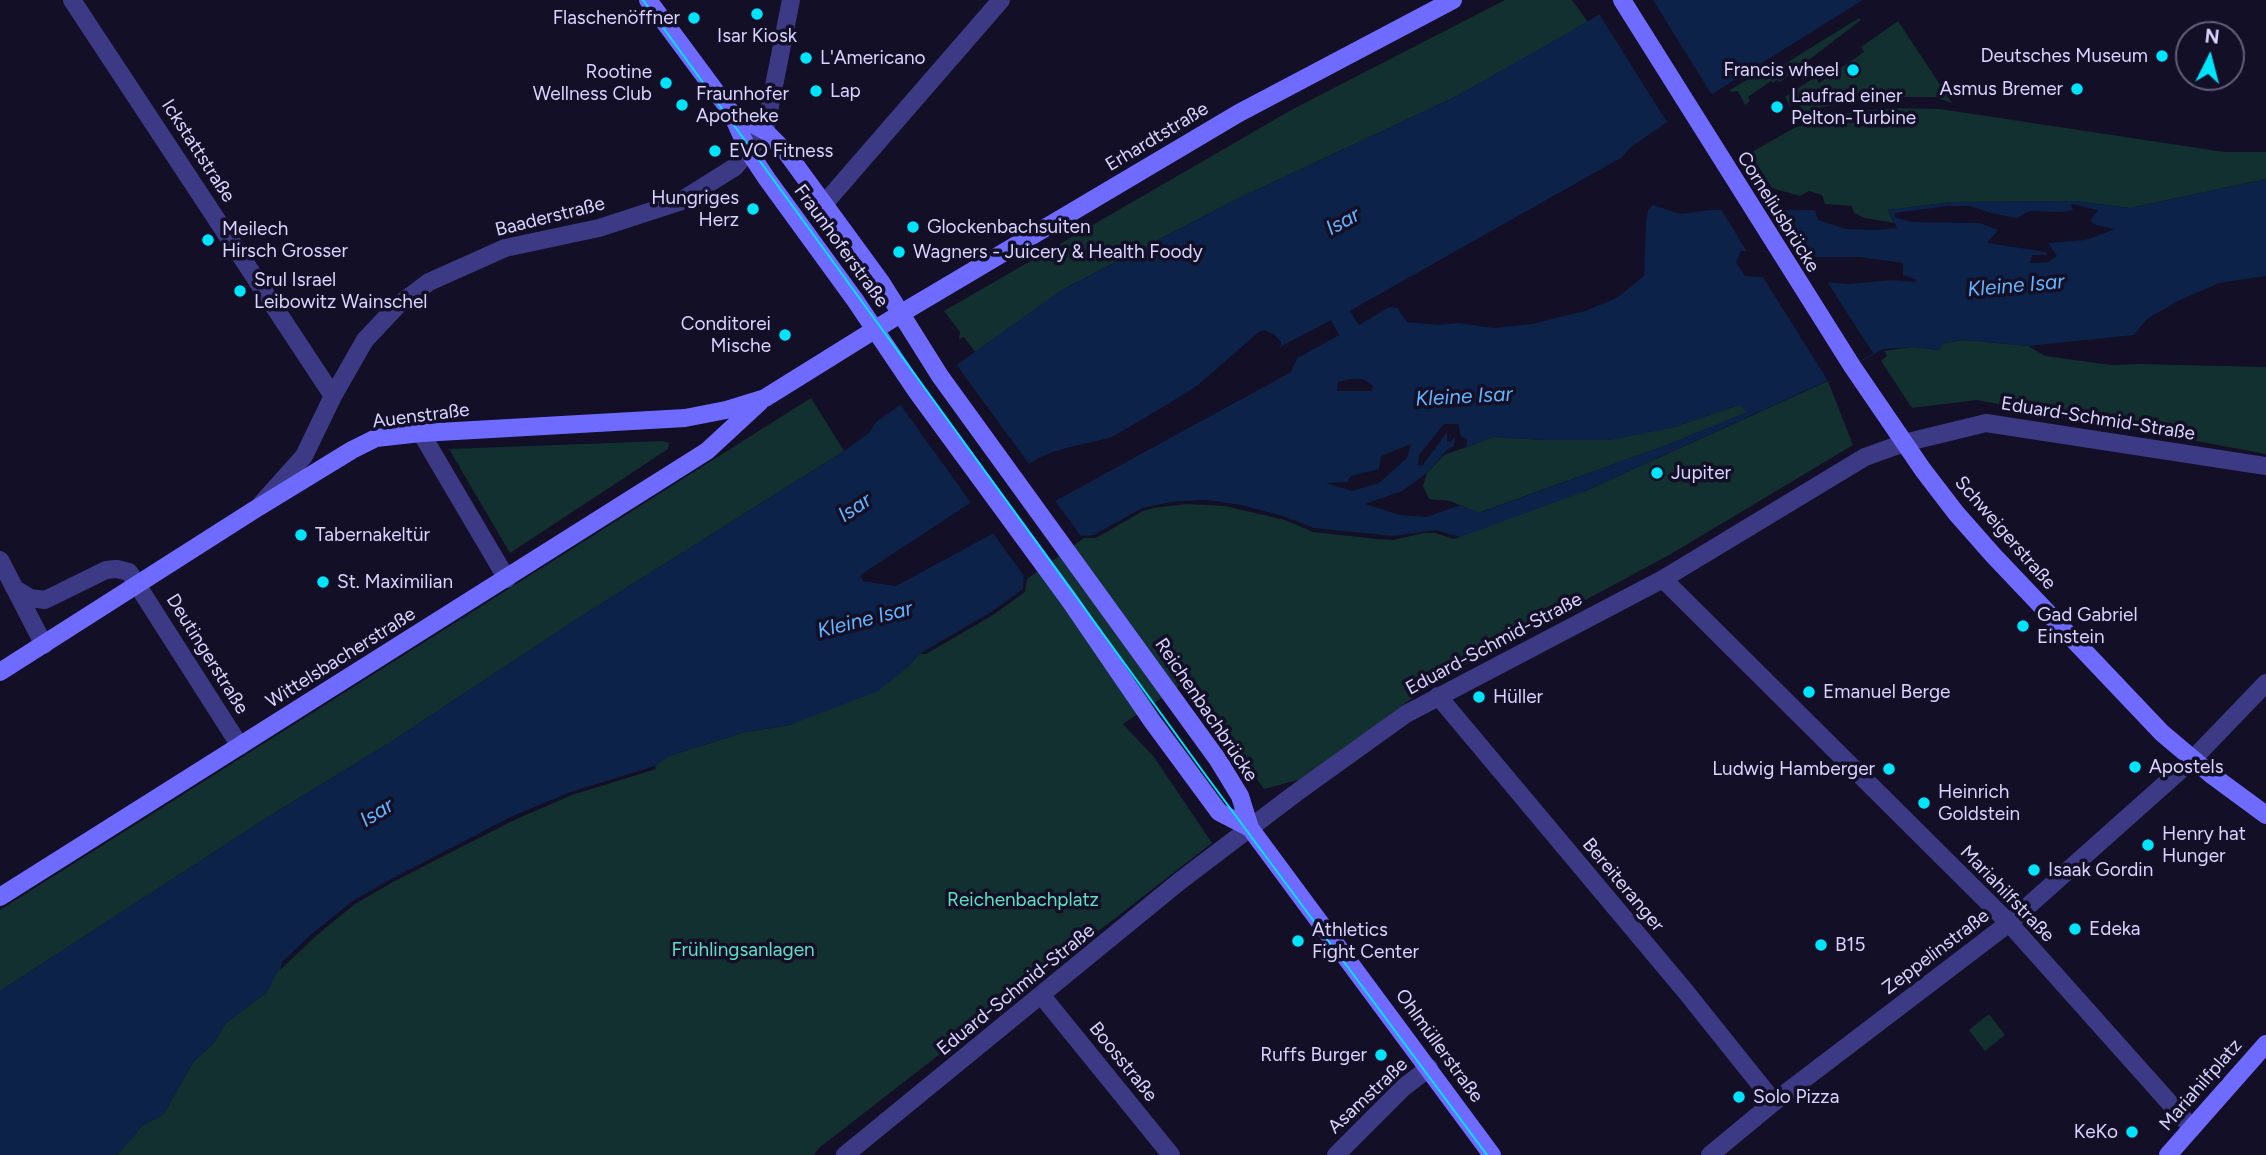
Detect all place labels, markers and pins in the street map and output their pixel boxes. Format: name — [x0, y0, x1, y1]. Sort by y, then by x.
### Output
marker: Isar Kiosk — [749, 6, 765, 22]
place label: Flaschenöffner — [553, 7, 680, 29]
marker: Flaschenöffner — [686, 10, 702, 26]
place label: Isar Kiosk — [717, 25, 797, 47]
place label: Deutsches Museum — [1980, 45, 2148, 67]
place label: L'Americano — [820, 47, 926, 69]
marker: Deutsches Museum — [2154, 48, 2170, 64]
marker: L'Americano — [798, 50, 814, 66]
place label: Francis wheel — [1723, 59, 1839, 81]
place label: Rootine Wellness Club — [533, 61, 652, 105]
marker: Francis wheel — [1845, 62, 1861, 78]
marker: Rootine Wellness Club — [658, 75, 674, 91]
place label: Asmus Bremer — [1940, 78, 2063, 100]
place label: Lap — [830, 80, 861, 102]
marker: Asmus Bremer — [2069, 81, 2085, 97]
place label: Fraunhofer Apotheke — [696, 83, 789, 127]
marker: Lap — [808, 83, 824, 99]
place label: Laufrad einer Pelton-Turbine — [1791, 85, 1916, 129]
marker: Fraunhofer Apotheke — [674, 97, 690, 113]
marker: Laufrad einer Pelton-Turbine — [1769, 99, 1785, 115]
place label: EVO Fitness — [729, 140, 833, 162]
marker: EVO Fitness — [707, 143, 723, 159]
place label: Hungriges Herz — [651, 187, 739, 231]
marker: Hungriges Herz — [745, 201, 761, 217]
place label: Glockenbachsuiten — [927, 216, 1091, 238]
place label: Meilech Hirsch Grosser — [222, 218, 348, 262]
marker: Glockenbachsuiten — [905, 219, 921, 235]
marker: Meilech Hirsch Grosser — [200, 232, 216, 248]
place label: Wagners - Juicery & Health Foody — [913, 241, 1203, 263]
marker: Wagners - Juicery & Health Foody — [891, 244, 907, 260]
place label: Srul Israel Leibowitz Wainschel — [254, 269, 428, 313]
marker: Srul Israel Leibowitz Wainschel — [232, 283, 248, 299]
place label: Conditorei Mische — [681, 313, 771, 357]
marker: Conditorei Mische — [777, 327, 793, 343]
place label: Jupiter — [1671, 462, 1731, 484]
marker: Jupiter — [1649, 465, 1665, 481]
place label: Tabernakeltür — [315, 524, 430, 546]
marker: Tabernakeltür — [293, 527, 309, 543]
place label: St. Maximilian — [337, 571, 453, 593]
marker: St. Maximilian — [315, 574, 331, 590]
place label: Gad Gabriel Einstein — [2037, 604, 2138, 648]
marker: Gad Gabriel Einstein — [2015, 618, 2031, 634]
place label: Emanuel Berge — [1823, 681, 1950, 703]
marker: Emanuel Berge — [1801, 684, 1817, 700]
place label: Hüller — [1493, 686, 1543, 708]
marker: Hüller — [1471, 689, 1487, 705]
place label: Apostels — [2149, 756, 2224, 778]
place label: Ludwig Hamberger — [1712, 758, 1875, 780]
marker: Apostels — [2127, 759, 2143, 775]
marker: Ludwig Hamberger — [1881, 761, 1897, 777]
place label: Heinrich Goldstein — [1938, 781, 2020, 825]
marker: Heinrich Goldstein — [1916, 795, 1932, 811]
place label: Henry hat Hunger — [2162, 823, 2246, 867]
marker: Henry hat Hunger — [2140, 837, 2156, 853]
place label: Isaak Gordin — [2048, 859, 2153, 881]
marker: Isaak Gordin — [2026, 862, 2042, 878]
place label: Edeka — [2089, 918, 2140, 940]
place label: Athletics Fight Center — [1312, 919, 1419, 963]
marker: Edeka — [2067, 921, 2083, 937]
marker: Athletics Fight Center — [1290, 933, 1306, 949]
place label: B15 — [1835, 934, 1865, 956]
marker: B15 — [1813, 937, 1829, 953]
place label: Ruffs Burger — [1260, 1044, 1367, 1066]
marker: Ruffs Burger — [1373, 1047, 1389, 1063]
place label: Solo Pizza — [1753, 1086, 1839, 1108]
marker: Solo Pizza — [1731, 1089, 1747, 1105]
place label: KeKo — [2074, 1121, 2118, 1143]
marker: KeKo — [2124, 1124, 2140, 1140]

